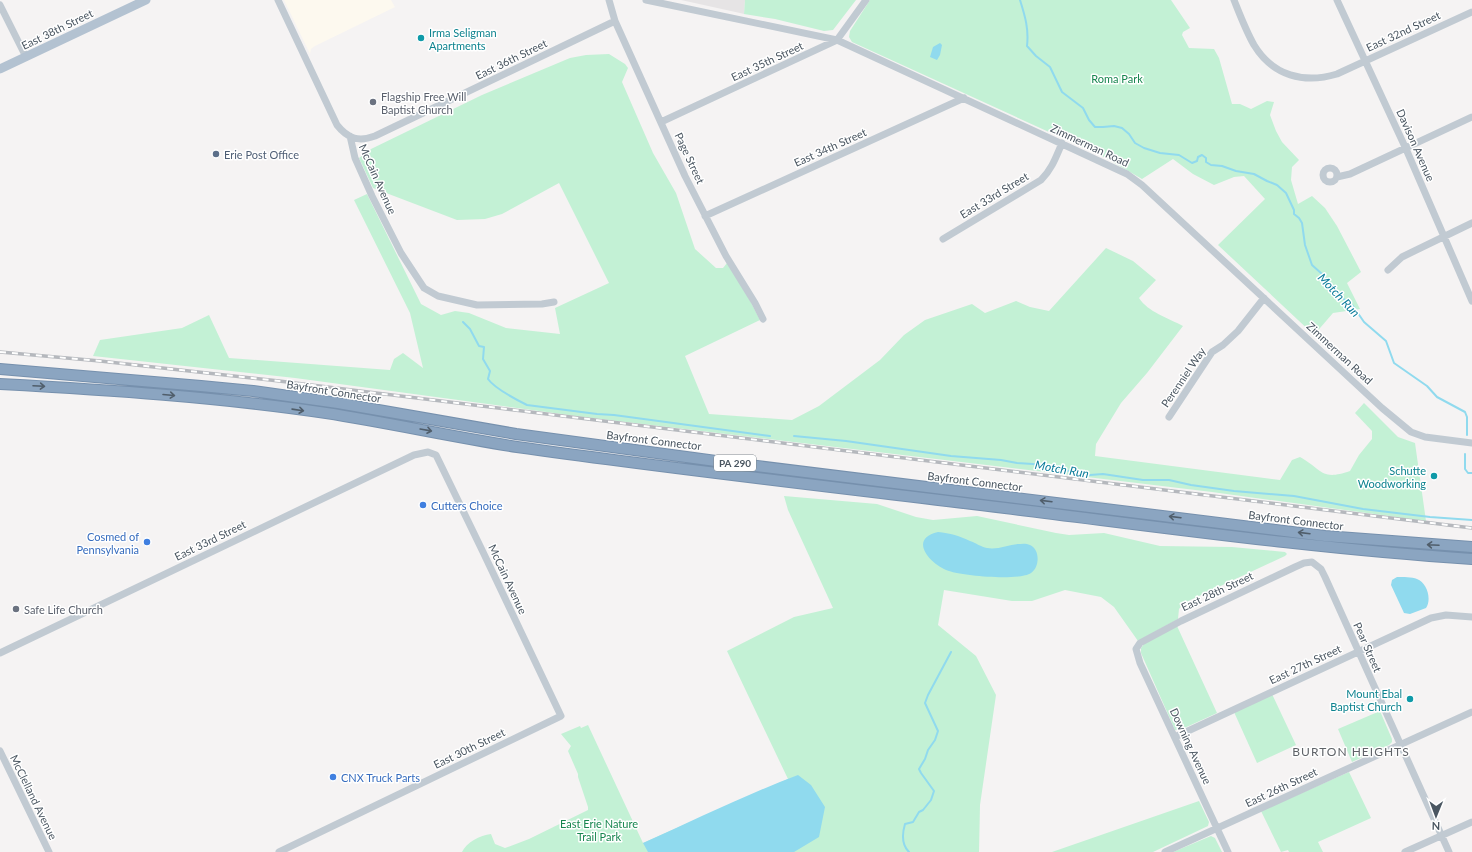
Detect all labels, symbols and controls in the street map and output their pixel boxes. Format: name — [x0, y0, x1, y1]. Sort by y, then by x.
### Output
street label: East 38th Street — [19, 6, 95, 52]
street label: East 32nd Street — [1364, 8, 1442, 54]
place label: Irma Seligman Apartments — [429, 26, 497, 52]
marker: Irma Seligman Apartments — [416, 33, 426, 43]
street label: East 36th Street — [473, 36, 549, 82]
street label: East 35th Street — [729, 39, 805, 83]
park label: Roma Park — [1091, 72, 1143, 85]
place label: Flagship Free Will Baptist Church — [381, 90, 466, 116]
marker: Flagship Free Will Baptist Church — [368, 97, 378, 107]
street label: Davison Avenue — [1394, 107, 1438, 183]
street label: Zimmerman Road — [1049, 121, 1131, 169]
street label: East 34th Street — [792, 125, 868, 169]
street label: Page Street — [672, 130, 708, 186]
street label: McCain Avenue — [357, 142, 399, 216]
place label: Erie Post Office — [224, 148, 299, 161]
marker: Erie Post Office — [211, 149, 221, 159]
street label: East 33rd Street — [957, 169, 1031, 221]
water label: Motch Run — [1315, 270, 1363, 320]
street label: Zimmerman Road — [1304, 319, 1376, 387]
street label: Perenniel Way — [1158, 344, 1208, 409]
street label: Bayfront Connector — [286, 377, 382, 405]
one-way arrow — [32, 383, 45, 390]
one-way arrow — [162, 392, 175, 399]
one-way arrow — [291, 406, 304, 414]
one-way arrow — [419, 427, 432, 435]
street label: Bayfront Connector — [606, 428, 702, 452]
road number: PA 290 — [714, 455, 756, 471]
water label: Motch Run — [1034, 457, 1090, 481]
place label: Schutte Woodworking — [1358, 464, 1426, 490]
street label: Bayfront Connector — [927, 469, 1023, 493]
marker: Schutte Woodworking — [1429, 471, 1439, 481]
one-way arrow — [1039, 498, 1052, 505]
place label: Cutters Choice — [431, 499, 503, 512]
marker: Cutters Choice — [418, 500, 428, 510]
street label: Bayfront Connector — [1248, 508, 1344, 532]
one-way arrow — [1168, 514, 1181, 521]
street label: East 33rd Street — [172, 517, 248, 563]
one-way arrow — [1298, 529, 1311, 537]
place label: Cosmed of Pennsylvania — [76, 530, 139, 556]
marker: Cosmed of Pennsylvania — [142, 537, 152, 547]
one-way arrow — [1427, 541, 1440, 548]
street label: McCain Avenue — [486, 542, 530, 616]
street label: East 28th Street — [1179, 569, 1255, 613]
place label: Safe Life Church — [24, 603, 103, 616]
marker: Safe Life Church — [11, 604, 21, 614]
street label: Pear Street — [1351, 620, 1385, 674]
street label: East 27th Street — [1267, 642, 1343, 686]
place label: Mount Ebal Baptist Church — [1330, 687, 1402, 713]
marker: Mount Ebal Baptist Church — [1405, 694, 1415, 704]
street label: Downing Avenue — [1168, 706, 1214, 786]
street label: East 30th Street — [431, 725, 507, 771]
district label: BURTON HEIGHTS — [1292, 744, 1410, 759]
street label: McClelland Avenue — [8, 752, 60, 842]
street label: East 26th Street — [1243, 765, 1319, 809]
place label: CNX Truck Parts — [341, 771, 420, 784]
marker: CNX Truck Parts — [328, 772, 338, 782]
north arrow — [1416, 796, 1456, 836]
park label: East Erie Nature Trail Park — [560, 817, 638, 843]
text: N — [1431, 820, 1440, 833]

